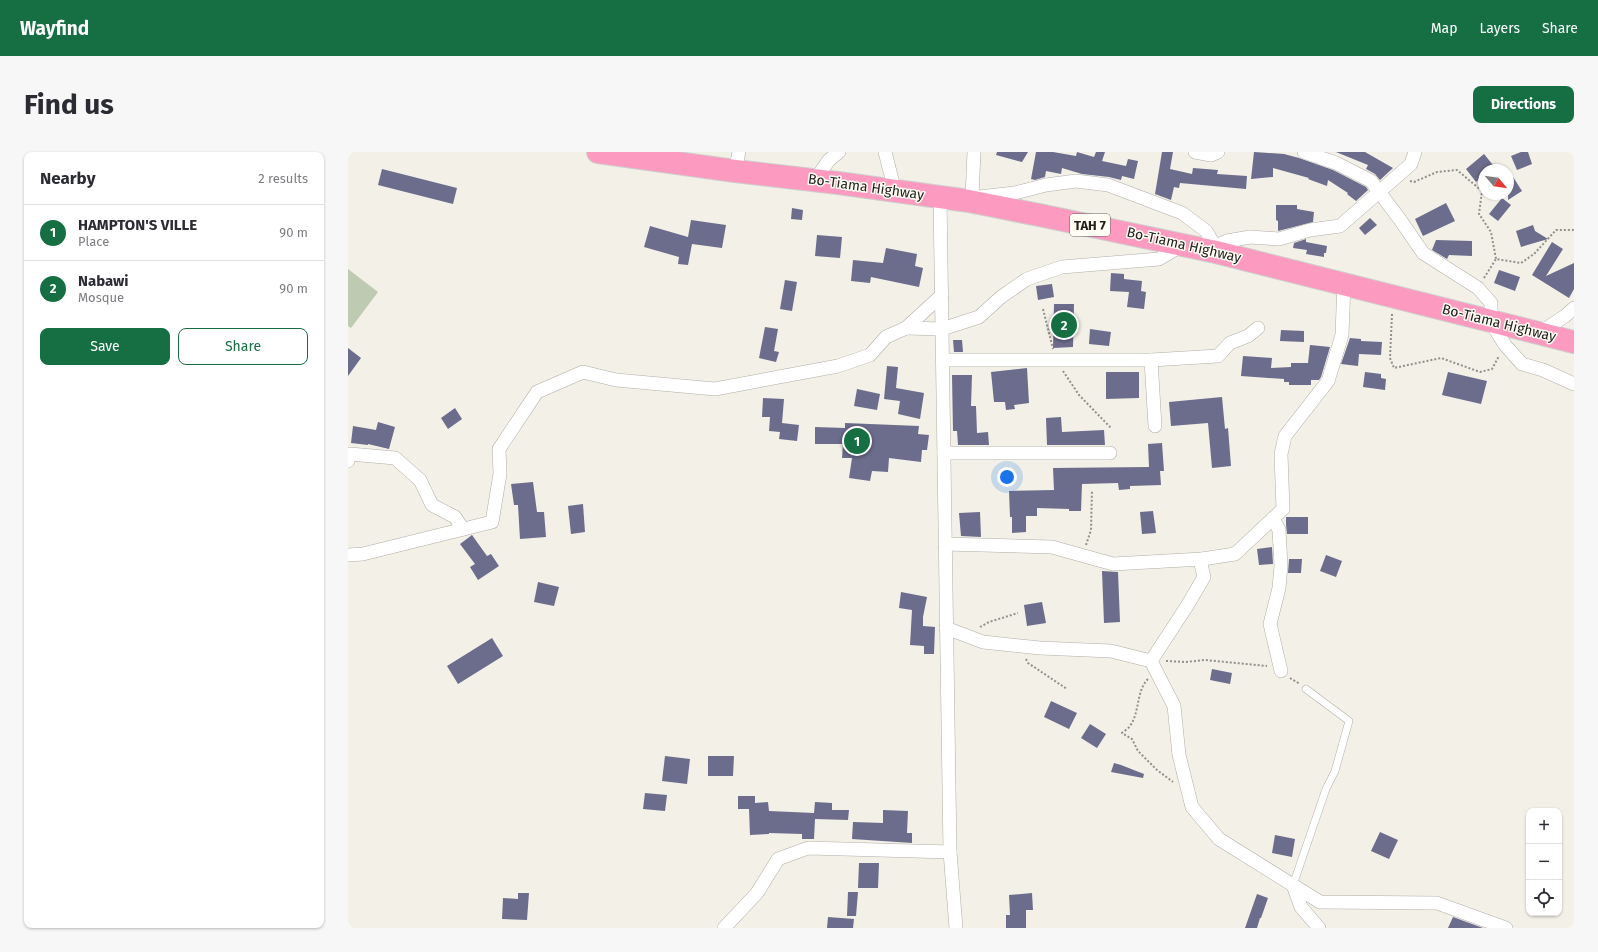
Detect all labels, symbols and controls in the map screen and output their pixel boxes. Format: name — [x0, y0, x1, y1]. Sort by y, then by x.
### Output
text: Wayfind — [20, 17, 89, 40]
text: Map — [1431, 20, 1457, 37]
text: Layers — [1479, 20, 1520, 37]
text: Share — [1542, 20, 1578, 37]
button: Directions — [1473, 86, 1574, 123]
text: Find us — [24, 88, 114, 121]
north arrow — [1478, 164, 1514, 200]
text: Nearby — [40, 168, 95, 189]
street label: Bo-Tiama Highway — [807, 170, 925, 204]
text: 2 results — [258, 171, 308, 186]
road number: TAH 7 — [1070, 214, 1110, 236]
text: HAMPTON'S VILLE — [78, 216, 197, 234]
street label: Bo-Tiama Highway — [1125, 224, 1243, 266]
text: 1 — [50, 225, 56, 240]
text: 90 m — [279, 225, 308, 240]
text: Place — [78, 234, 109, 249]
text: Nabawi — [78, 272, 129, 290]
text: 2 — [50, 281, 56, 296]
text: 90 m — [279, 281, 308, 296]
text: Mosque — [78, 290, 124, 305]
street label: Bo-Tiama Highway — [1440, 301, 1558, 345]
pin: 2 — [1051, 310, 1077, 340]
button: Save — [40, 328, 170, 365]
button: Share — [178, 328, 308, 365]
pin: 1 — [844, 426, 870, 456]
your location — [997, 467, 1017, 487]
map controls — [1526, 808, 1562, 916]
button: + — [1526, 808, 1562, 844]
button: − — [1526, 844, 1562, 880]
button: locate — [1526, 880, 1562, 916]

